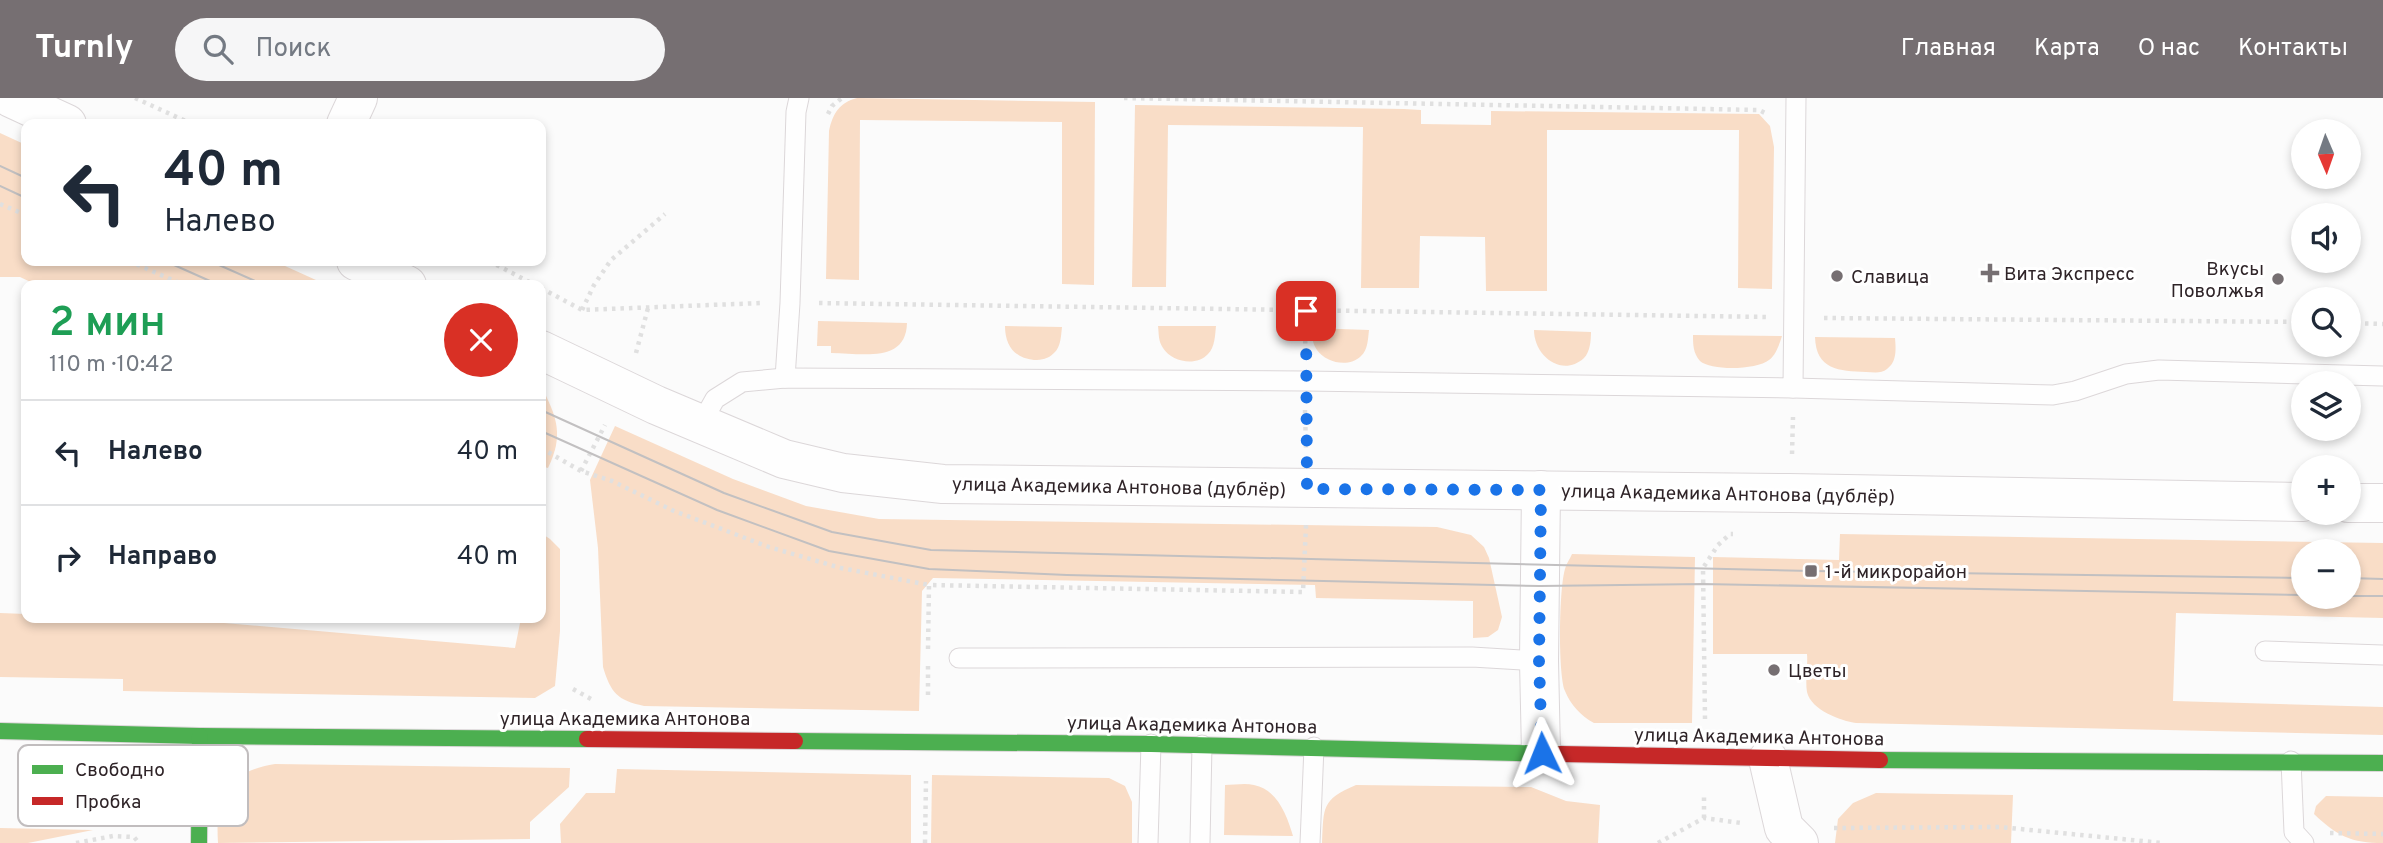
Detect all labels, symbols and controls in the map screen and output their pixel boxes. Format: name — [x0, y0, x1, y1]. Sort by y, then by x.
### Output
search box — [175, 18, 665, 81]
text: Turnly — [35, 28, 133, 70]
icon: search — [199, 30, 237, 68]
text: Поиск — [255, 33, 331, 66]
text: Главная — [1901, 34, 1996, 64]
text: Карта — [2034, 34, 2100, 64]
text: О нас — [2138, 34, 2200, 64]
text: Контакты — [2238, 34, 2348, 64]
north arrow — [2291, 119, 2361, 189]
map controls — [2291, 119, 2361, 609]
text: 40 m — [164, 142, 283, 204]
icon: left — [49, 147, 140, 238]
text: Налево — [164, 203, 276, 243]
button: sound — [2291, 203, 2361, 273]
place label: Вкусы Поволжья — [2171, 258, 2264, 304]
place label: Вита Экспресс — [2004, 263, 2135, 287]
marker: Вита Экспресс — [1982, 265, 1998, 281]
place label: Славица — [1851, 266, 1929, 290]
marker: Славица — [1829, 268, 1845, 284]
marker: Вкусы Поволжья — [2270, 271, 2286, 287]
pin — [1276, 281, 1336, 341]
button: search — [2291, 287, 2361, 357]
icon: arrive — [1287, 292, 1325, 330]
text: 2 мин — [49, 298, 166, 351]
button: close — [444, 303, 518, 377]
text: 110 m · 10:42 — [49, 351, 174, 380]
button: layers — [2291, 371, 2361, 441]
icon: left — [49, 434, 87, 472]
text: Налево — [108, 436, 203, 469]
text: 40 m — [457, 436, 518, 469]
button: + — [2291, 455, 2361, 525]
street label: улица Академика Антонова (дублёр) — [952, 473, 1286, 503]
street label: улица Академика Антонова (дублёр) — [1561, 480, 1895, 510]
icon: right — [49, 539, 87, 577]
button: − — [2291, 539, 2361, 609]
text: Направо — [108, 541, 217, 574]
text: 40 m — [457, 541, 518, 574]
place label: 1-й микрорайон — [1825, 561, 1967, 585]
marker: 1-й микрорайон — [1803, 563, 1819, 579]
place label: Цветы — [1788, 660, 1846, 684]
marker: Цветы — [1766, 662, 1782, 678]
street label: улица Академика Антонова — [500, 708, 750, 732]
street label: улица Академика Антонова — [1067, 712, 1317, 740]
position arrow — [1505, 716, 1579, 790]
street label: улица Академика Антонова — [1634, 724, 1884, 752]
legend — [18, 745, 248, 826]
text: Свободно — [75, 759, 165, 783]
text: Пробка — [75, 791, 141, 815]

